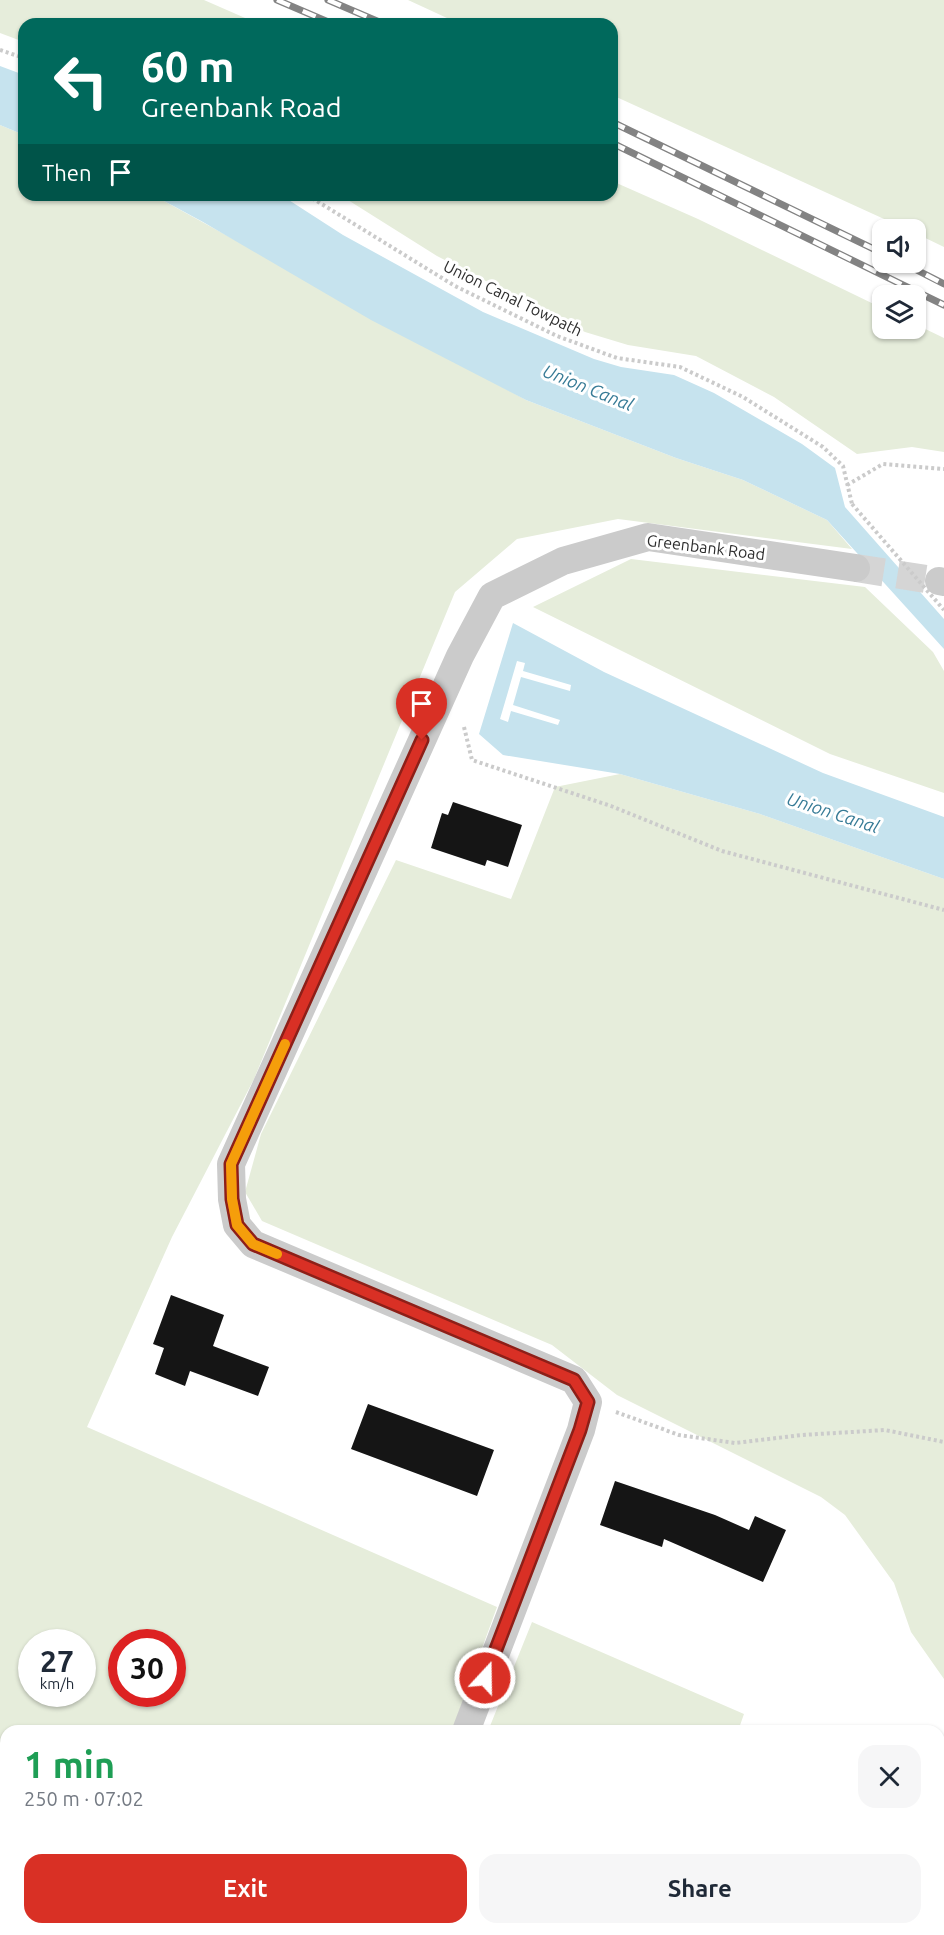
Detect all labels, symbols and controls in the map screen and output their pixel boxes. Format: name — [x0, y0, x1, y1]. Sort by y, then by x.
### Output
icon: left — [42, 42, 120, 120]
text: 60 m — [141, 43, 235, 90]
text: Greenbank Road — [141, 92, 341, 122]
icon: arrive — [104, 156, 137, 189]
text: Then — [42, 160, 92, 185]
map controls — [872, 219, 926, 339]
button: sound — [872, 219, 926, 273]
street label: Union Canal Towpath — [441, 257, 585, 339]
button: layers — [872, 285, 926, 339]
water label: Union Canal — [540, 360, 637, 414]
street label: Greenbank Road — [646, 531, 766, 563]
pin — [396, 678, 447, 740]
icon: arrive — [405, 687, 438, 720]
water label: Union Canal — [785, 788, 882, 836]
speed limit sign: 30 — [108, 1629, 186, 1707]
text: 27 — [40, 1644, 74, 1678]
position arrow — [453, 1646, 517, 1710]
text: km/h — [40, 1675, 74, 1692]
text: 1 min — [24, 1744, 115, 1785]
button: close — [858, 1745, 921, 1808]
text: 250 m · 07:02 — [24, 1787, 144, 1810]
button: Exit — [24, 1854, 467, 1923]
button: Share — [479, 1854, 921, 1923]

